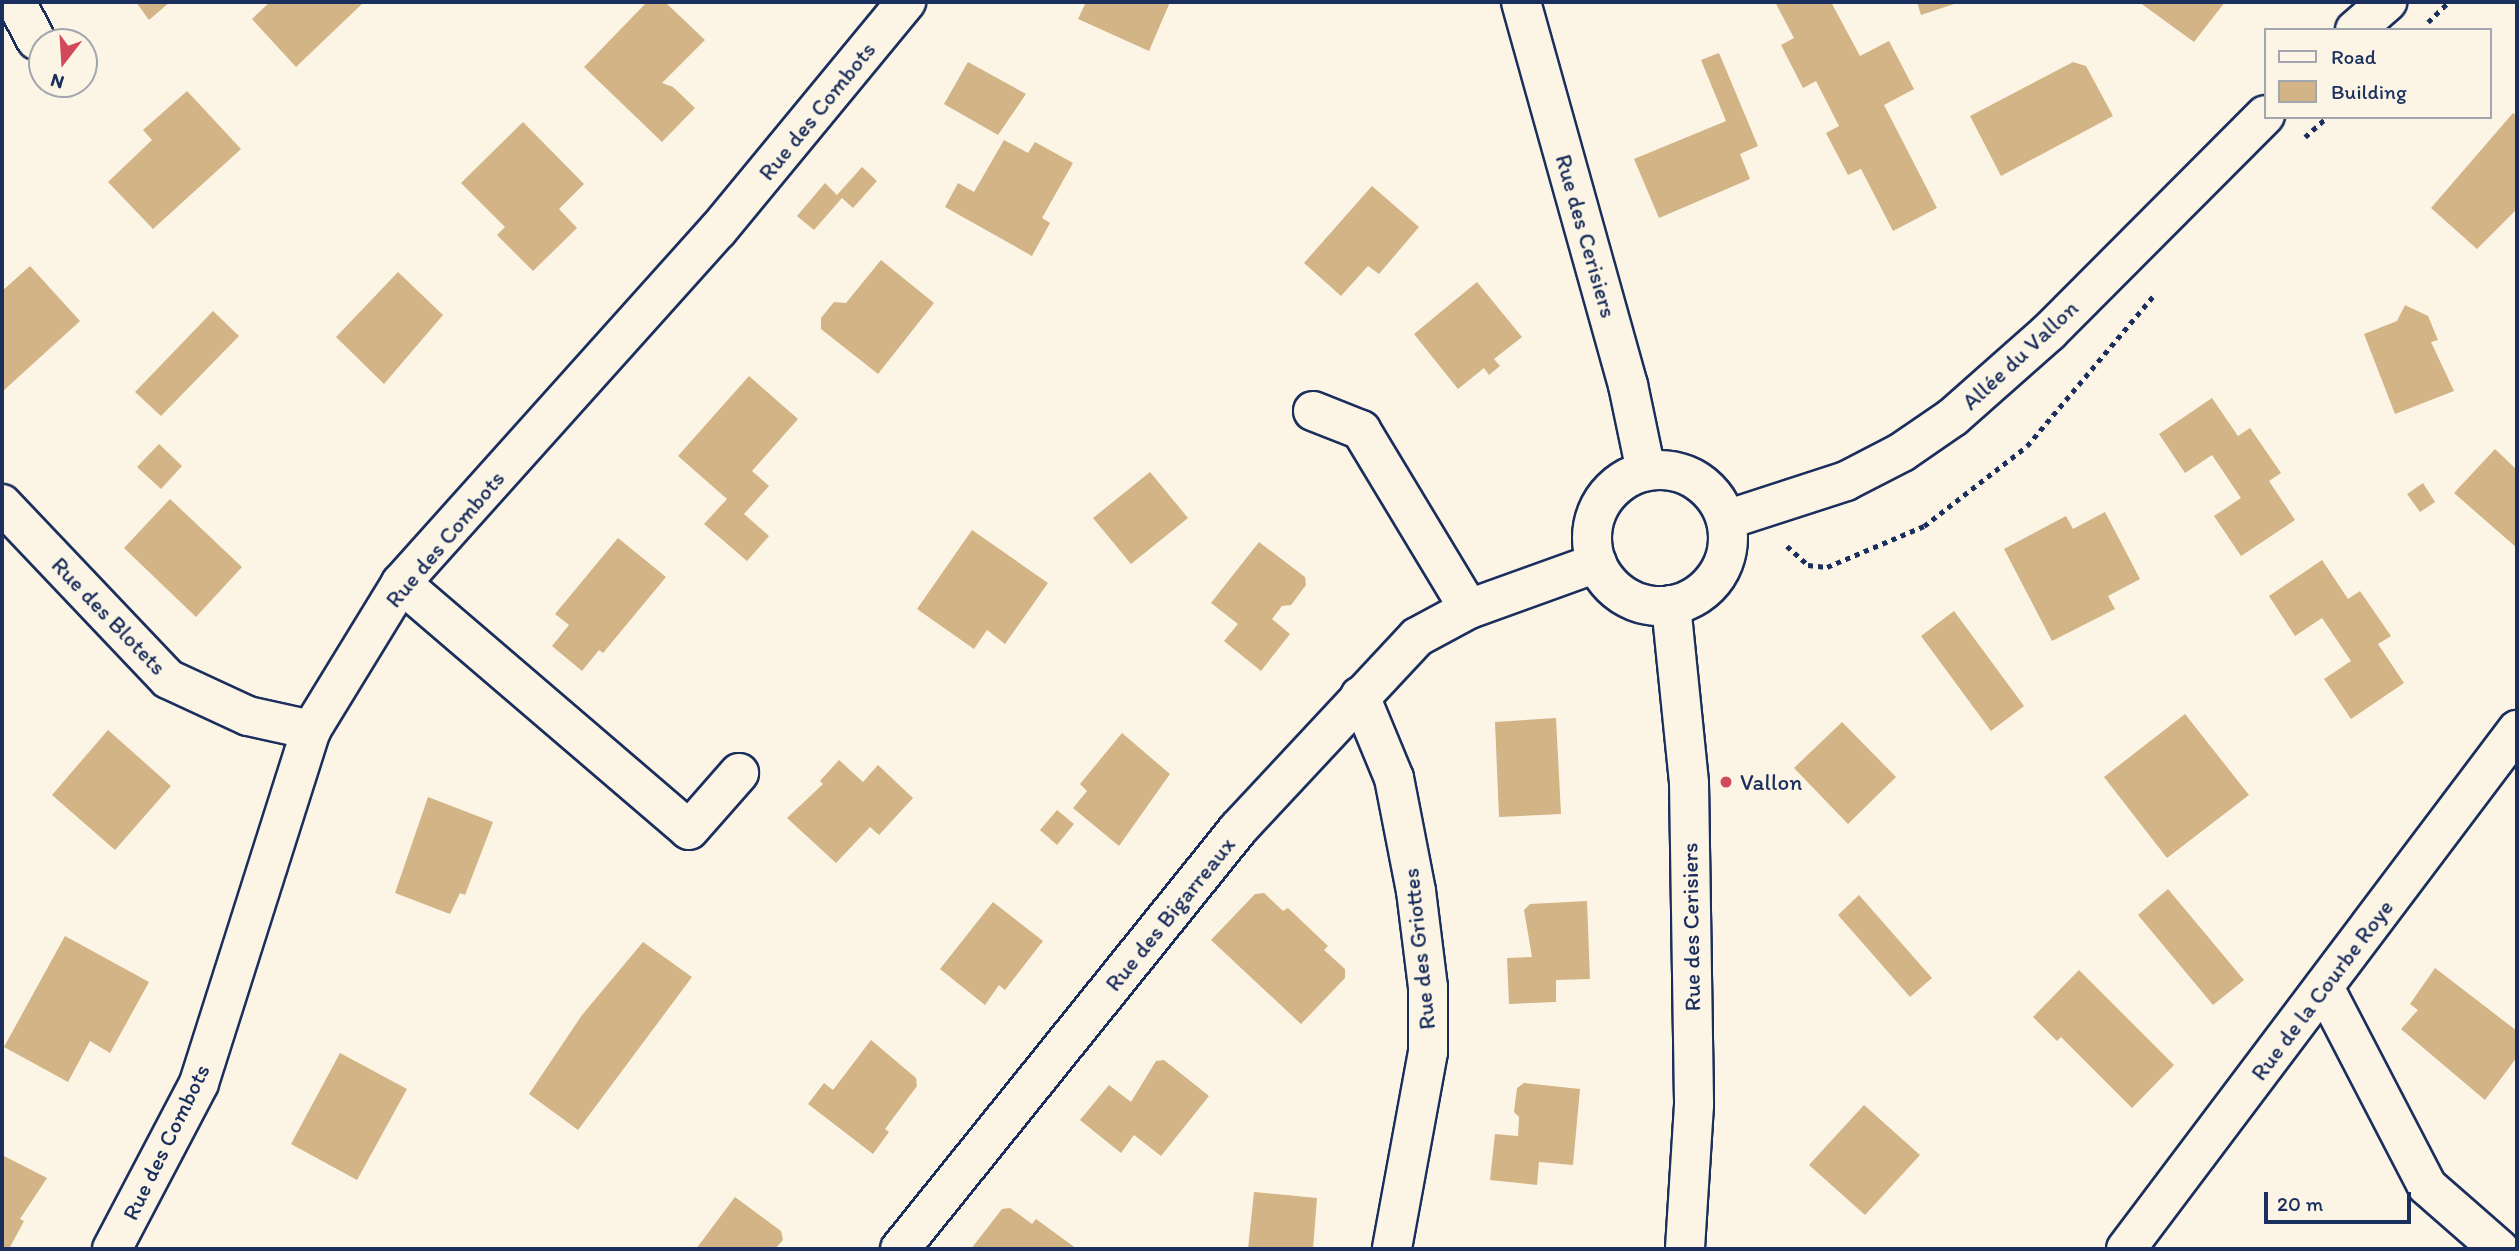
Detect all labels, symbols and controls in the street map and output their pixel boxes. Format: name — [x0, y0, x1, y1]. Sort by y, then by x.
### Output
north arrow — [28, 28, 98, 98]
legend — [2264, 28, 2491, 119]
street label: Rue des Combots — [753, 36, 881, 186]
text: Road — [2331, 44, 2376, 69]
text: N — [48, 69, 67, 95]
text: Building — [2331, 79, 2407, 104]
street label: Rue des Cerisiers — [1549, 151, 1623, 321]
street label: Allée du Vallon — [1957, 295, 2083, 415]
street label: Rue des Combots — [380, 465, 510, 613]
street label: Rue des Blotets — [46, 551, 172, 681]
place label: Vallon — [1740, 768, 1802, 796]
marker: Vallon — [1718, 774, 1734, 790]
street label: Rue des Bigarreaux — [1099, 831, 1241, 997]
street label: Rue des Cerisiers — [1676, 842, 1706, 1012]
street label: Rue des Griottes — [1397, 867, 1441, 1031]
street label: Rue de la Courbe Roye — [2245, 894, 2399, 1086]
street label: Rue des Combots — [116, 1060, 216, 1224]
scale bar — [2267, 1178, 2414, 1222]
text: 20 m — [2277, 1191, 2323, 1216]

